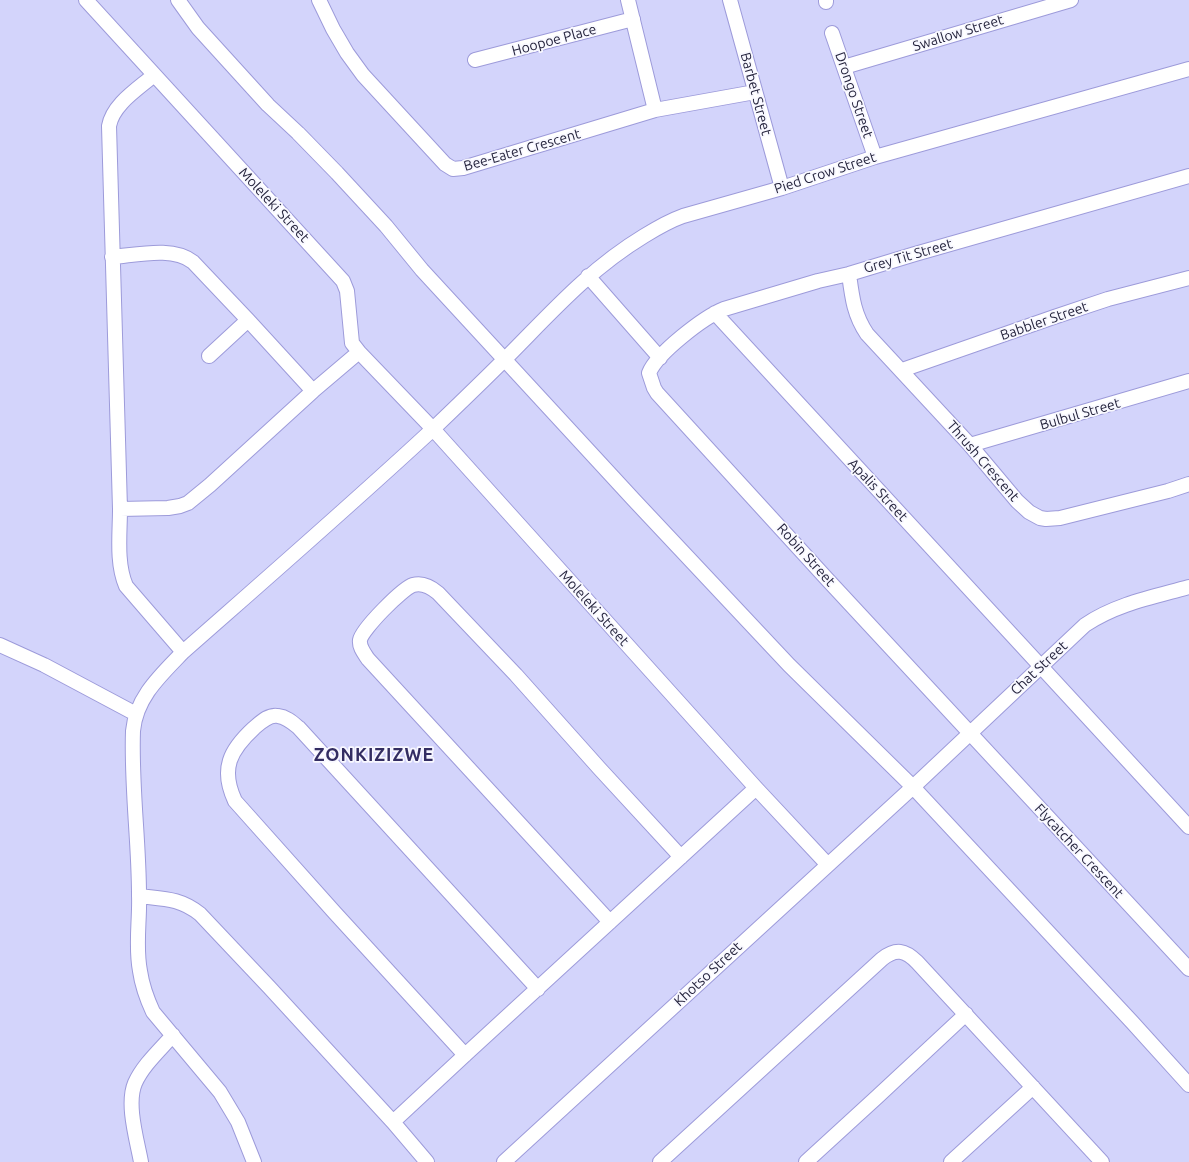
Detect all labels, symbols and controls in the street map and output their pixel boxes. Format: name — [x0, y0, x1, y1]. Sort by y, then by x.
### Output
street label: Swallow Street — [911, 11, 1005, 55]
street label: Hoopoe Place — [510, 21, 598, 59]
street label: Drongo Street — [831, 50, 877, 140]
street label: Barbet Street — [737, 51, 775, 137]
street label: Bee-Eater Crescent — [462, 125, 582, 175]
street label: Pied Crow Street — [772, 149, 878, 197]
street label: Moleleki Street — [235, 164, 313, 246]
street label: Grey Tit Street — [862, 235, 954, 277]
street label: Babbler Street — [998, 298, 1090, 344]
street label: Bulbul Street — [1038, 395, 1122, 433]
street label: Thrush Crescent — [943, 417, 1023, 505]
street label: Apalis Street — [845, 455, 911, 525]
street label: Robin Street — [773, 520, 839, 590]
street label: Moleleki Street — [556, 567, 632, 649]
street label: Chat Street — [1007, 637, 1071, 699]
district label: ZONKIZIZWE — [314, 744, 434, 766]
street label: Flycatcher Crescent — [1031, 800, 1127, 902]
street label: Khotso Street — [671, 938, 745, 1010]

